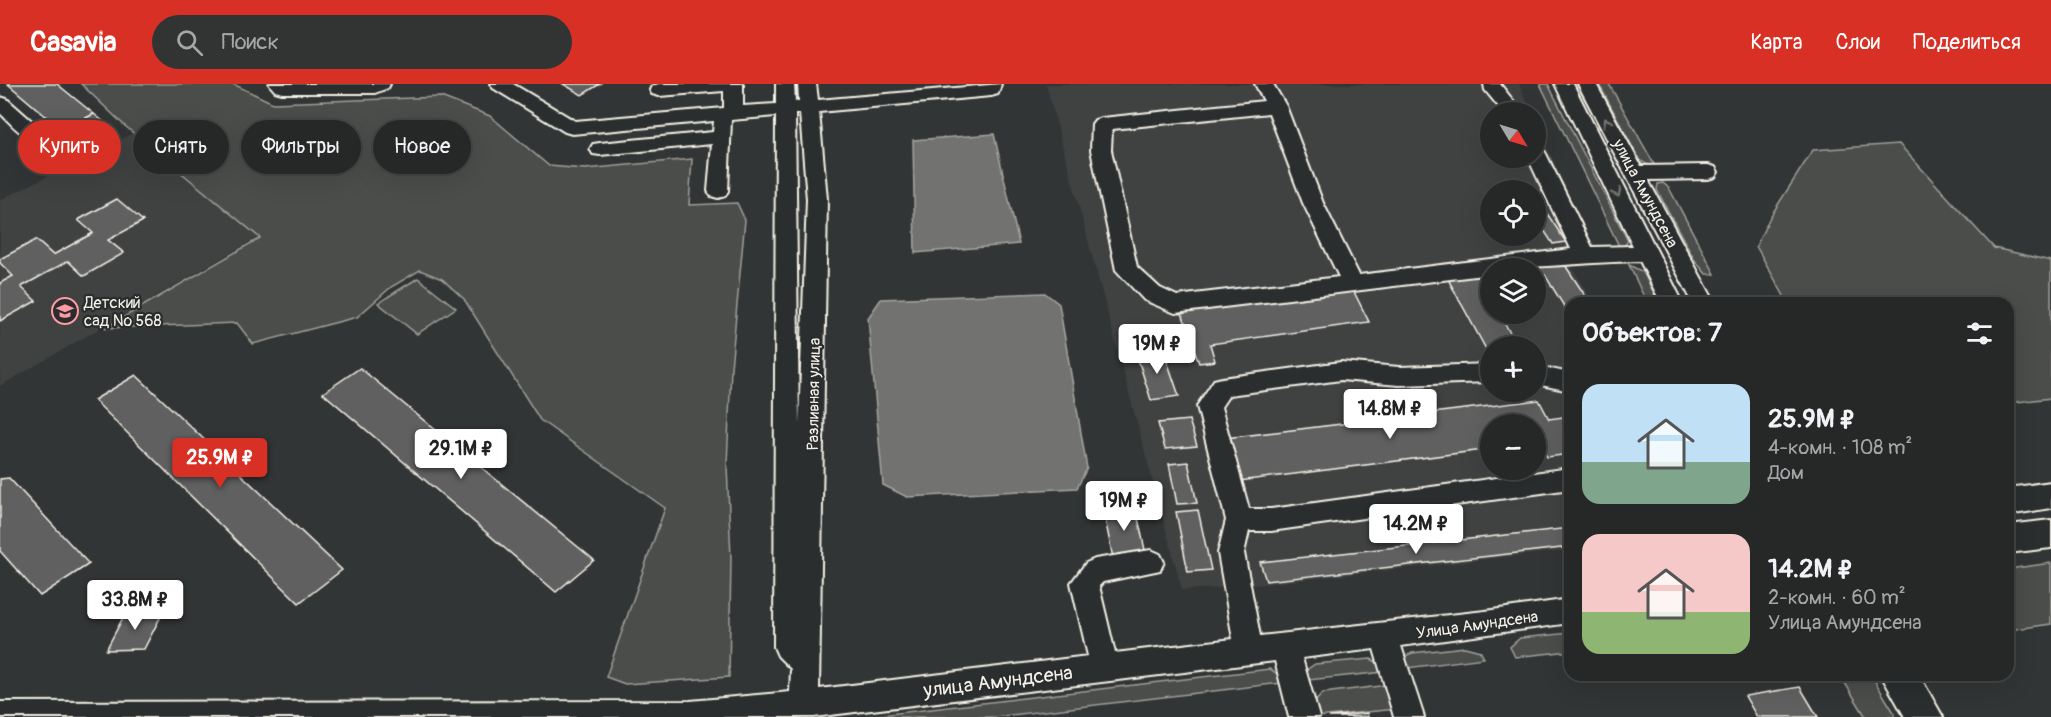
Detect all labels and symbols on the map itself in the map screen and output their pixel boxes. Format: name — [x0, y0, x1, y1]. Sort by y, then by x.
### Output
north arrow — [1480, 102, 1546, 168]
one-way arrow — [1603, 117, 1614, 128]
street label: улица Амундсена — [1608, 135, 1682, 251]
one-way arrow — [1610, 186, 1622, 197]
place label: Детский сад № 568 — [83, 293, 162, 331]
school or university icon: Детский сад № 568 — [50, 296, 80, 326]
pin: 19M ₽ — [1115, 324, 1199, 375]
street label: Разливная улица — [803, 337, 825, 451]
pin: 14.8M ₽ — [1335, 389, 1445, 440]
pin: 29.1M ₽ — [406, 429, 516, 480]
pin: 25.9M ₽ — [165, 438, 275, 489]
pin: 19M ₽ — [1082, 481, 1166, 532]
pin: 14.2M ₽ — [1361, 504, 1471, 555]
pin: 33.8M ₽ — [80, 580, 190, 631]
street label: Улица Амундсена — [1415, 607, 1539, 643]
street label: улица Амундсена — [921, 660, 1074, 703]

